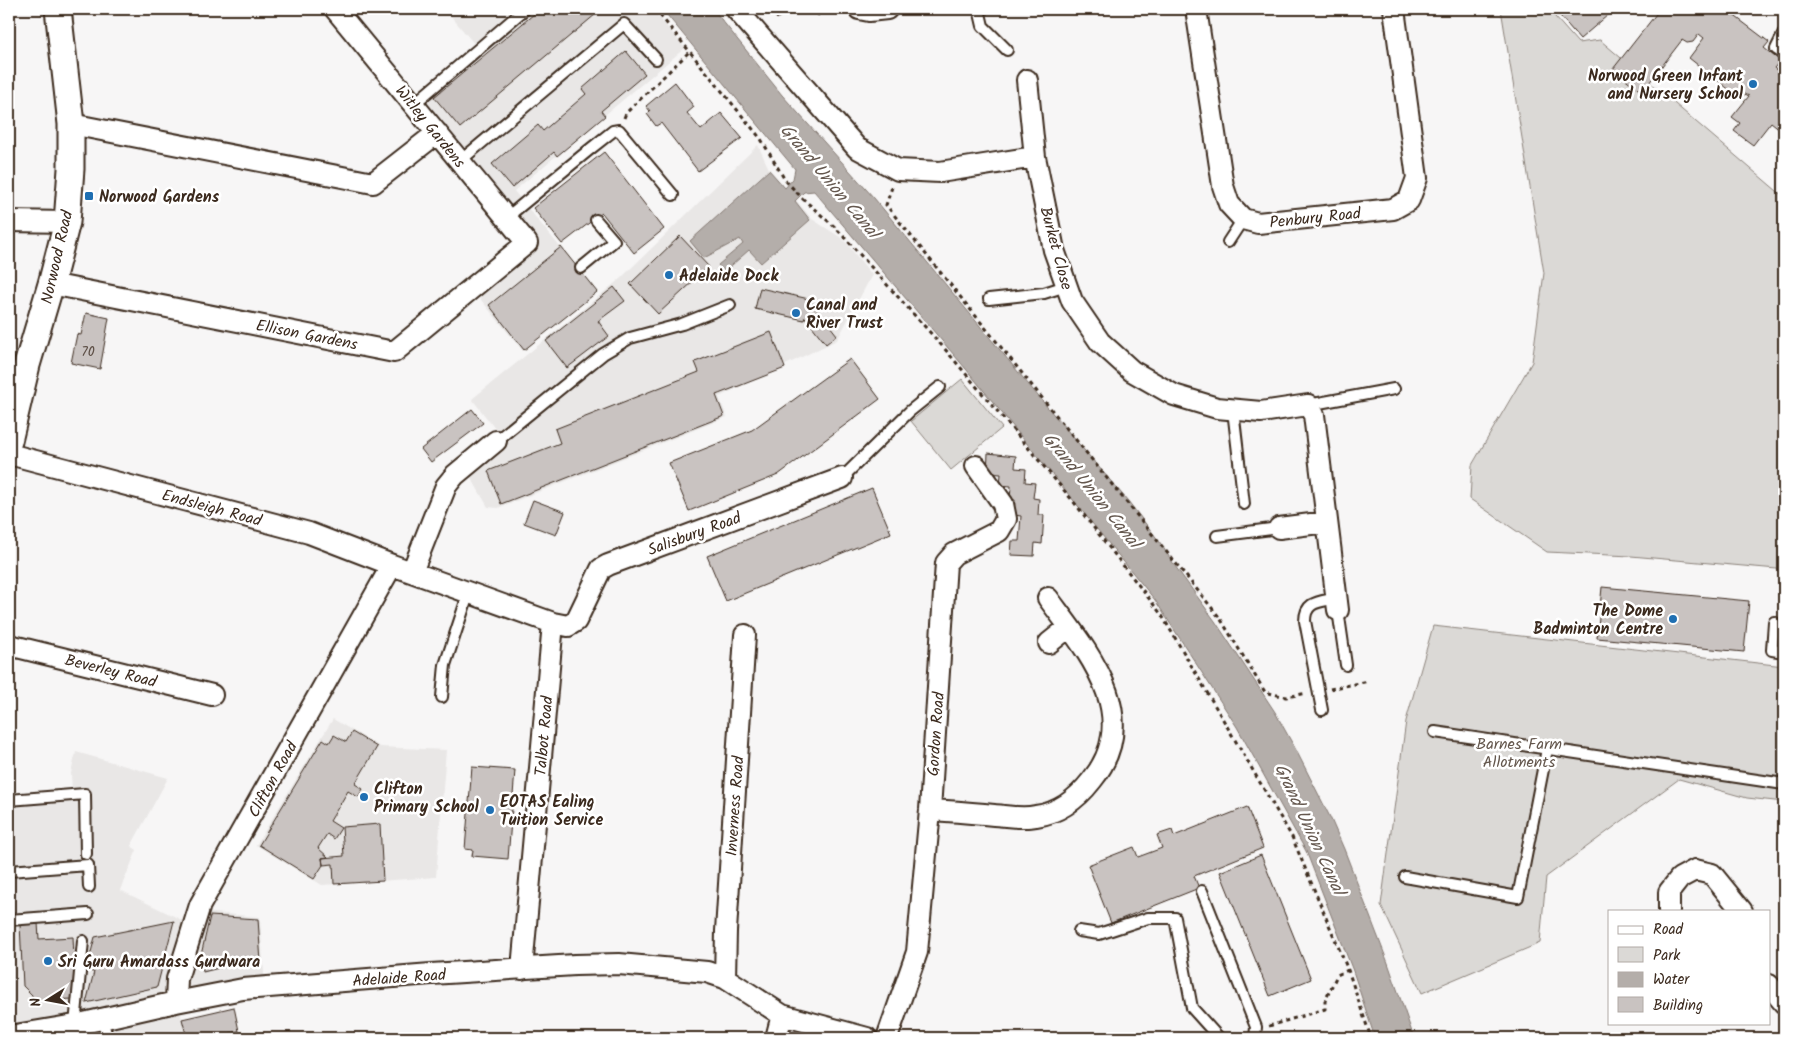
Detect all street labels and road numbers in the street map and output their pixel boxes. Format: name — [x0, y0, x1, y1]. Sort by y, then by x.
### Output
street label: Witley Gardens — [388, 80, 471, 174]
street label: Penbury Road — [1268, 201, 1363, 236]
street label: Burket Close — [1032, 204, 1079, 293]
street label: Norwood Road — [35, 207, 81, 306]
street label: Ellison Gardens — [254, 313, 360, 358]
street label: Endsleigh Road — [159, 483, 265, 534]
street label: Salisbury Road — [644, 506, 746, 563]
street label: Beverley Road — [62, 648, 160, 695]
street label: Gordon Road — [921, 690, 952, 777]
street label: Talbot Road — [529, 694, 561, 777]
street label: Clifton Road — [242, 736, 305, 822]
street label: Inverness Road — [720, 754, 752, 857]
street label: Adelaide Road — [351, 963, 448, 994]

